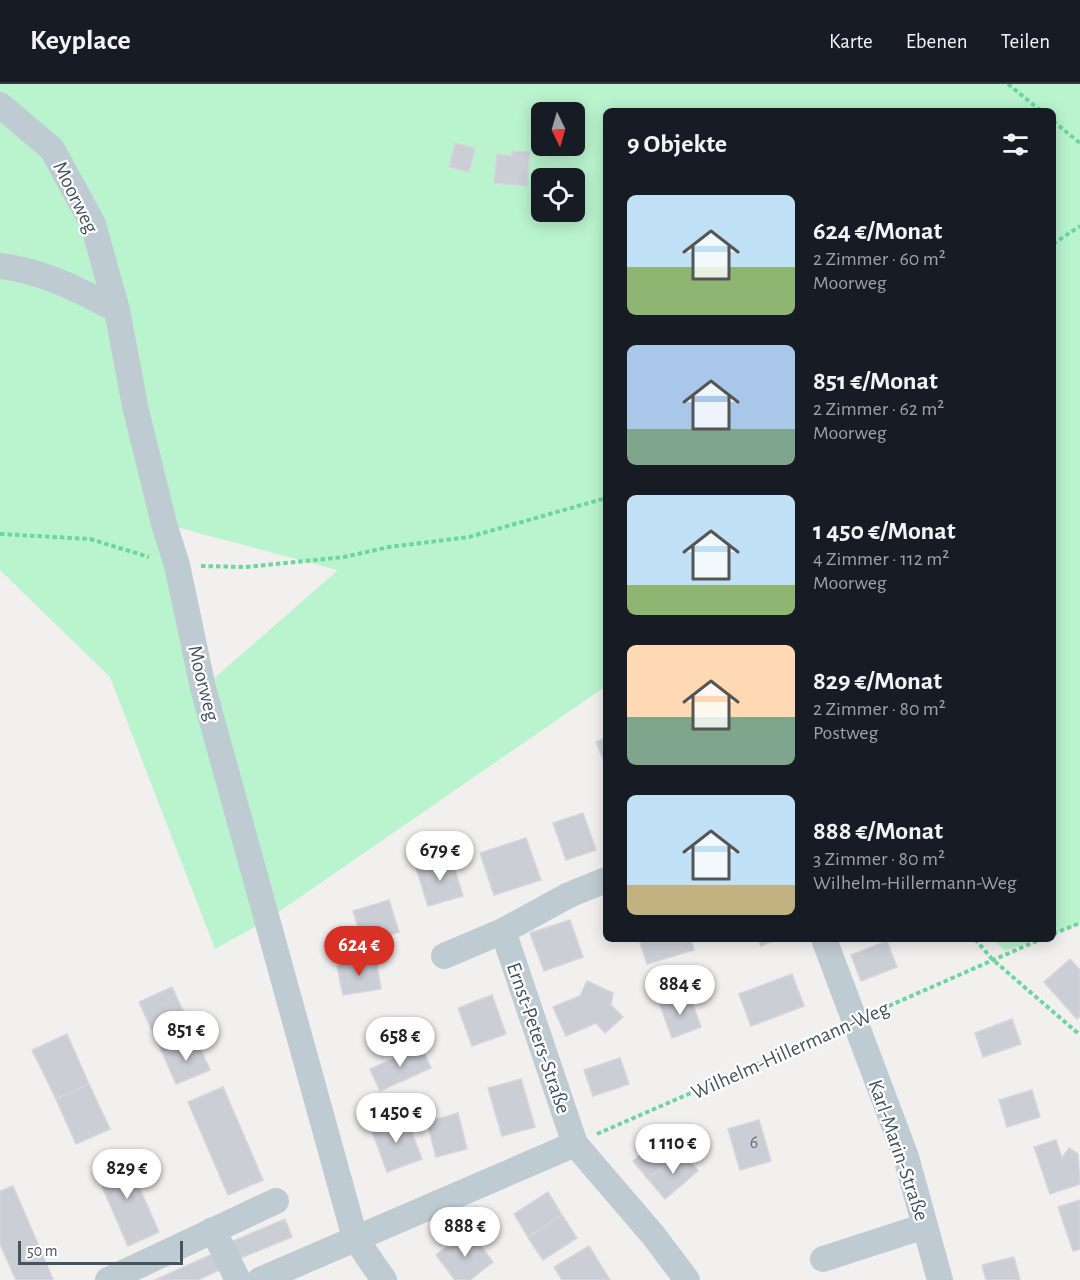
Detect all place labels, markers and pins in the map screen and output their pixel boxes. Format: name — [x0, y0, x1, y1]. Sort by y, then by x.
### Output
pin: 679 € — [398, 831, 482, 882]
pin: 624 € — [317, 926, 401, 977]
pin: 884 € — [638, 965, 722, 1016]
pin: 851 € — [144, 1011, 228, 1062]
pin: 658 € — [358, 1017, 442, 1068]
pin: 1 450 € — [341, 1093, 451, 1144]
pin: 1 110 € — [618, 1124, 728, 1175]
pin: 829 € — [85, 1149, 169, 1200]
pin: 888 € — [423, 1207, 507, 1258]

